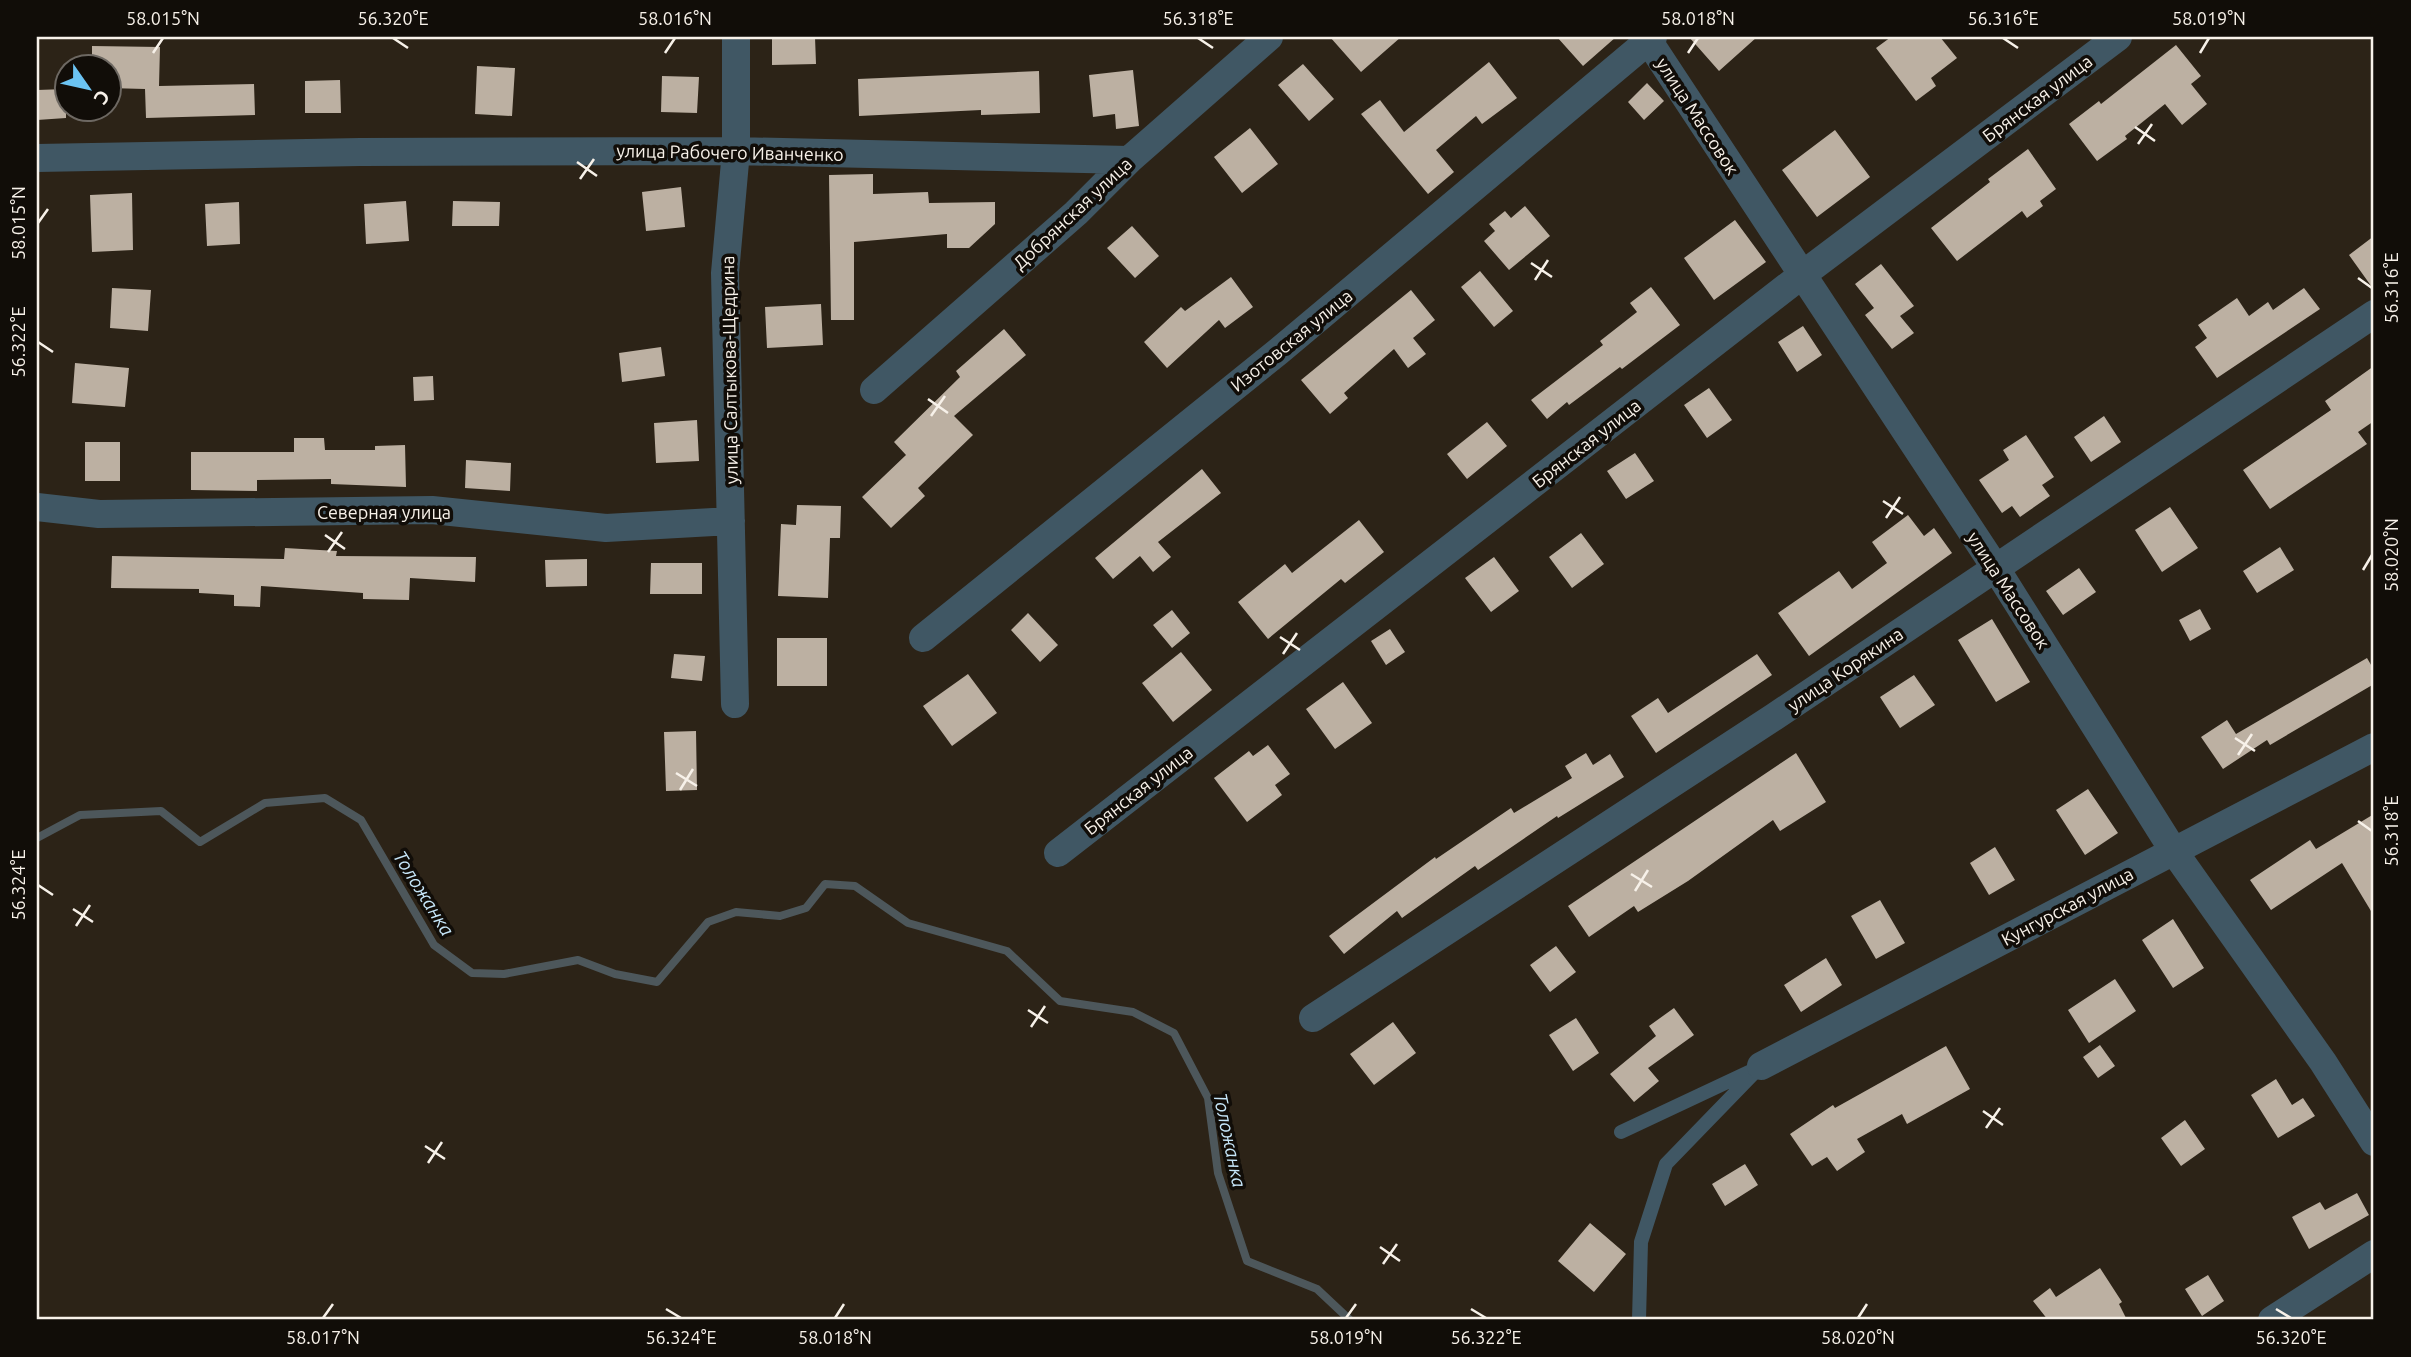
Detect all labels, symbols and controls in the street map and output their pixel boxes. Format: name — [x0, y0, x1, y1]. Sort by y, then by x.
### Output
text: 58.015°N — [126, 8, 200, 28]
text: 56.320°E — [357, 8, 429, 28]
text: 58.016°N — [638, 8, 712, 28]
text: 56.318°E — [1162, 8, 1234, 28]
text: 58.018°N — [1661, 8, 1735, 28]
text: 56.316°E — [1967, 8, 2039, 28]
text: 58.019°N — [2172, 8, 2246, 28]
street label: Брянская улица — [1978, 50, 2096, 146]
north arrow — [52, 52, 122, 122]
street label: улица Массовок — [1653, 54, 1743, 178]
text: С — [90, 86, 115, 109]
street label: улица Рабочего Иванченко — [616, 140, 844, 164]
street label: Добрянская улица — [1009, 153, 1135, 273]
text: 58.015°N — [8, 186, 28, 260]
text: 56.316°E — [2381, 252, 2401, 324]
street label: улица Салтыкова-Щедрина — [717, 256, 741, 484]
street label: Изотовская улица — [1226, 285, 1356, 395]
text: 56.322°E — [8, 306, 28, 378]
street label: Брянская улица — [1528, 395, 1644, 491]
street label: Северная улица — [317, 502, 451, 522]
text: 58.020°N — [2381, 518, 2401, 592]
street label: улица Массовок — [1964, 528, 2054, 652]
street label: улица Корякина — [1784, 623, 1906, 715]
street label: Брянская улица — [1080, 742, 1196, 838]
text: 56.318°E — [2381, 795, 2401, 867]
water label: Толожанка — [389, 846, 459, 940]
text: 56.324°E — [8, 849, 28, 921]
street label: Кунгурская улица — [1998, 863, 2136, 949]
water label: Толожанка — [1209, 1091, 1251, 1189]
text: 58.017°N — [286, 1327, 360, 1347]
text: 56.324°E — [645, 1327, 717, 1347]
text: 58.018°N — [798, 1327, 872, 1347]
text: 58.019°N — [1309, 1327, 1383, 1347]
text: 56.322°E — [1450, 1327, 1522, 1347]
text: 58.020°N — [1821, 1327, 1895, 1347]
text: 56.320°E — [2255, 1327, 2327, 1347]

